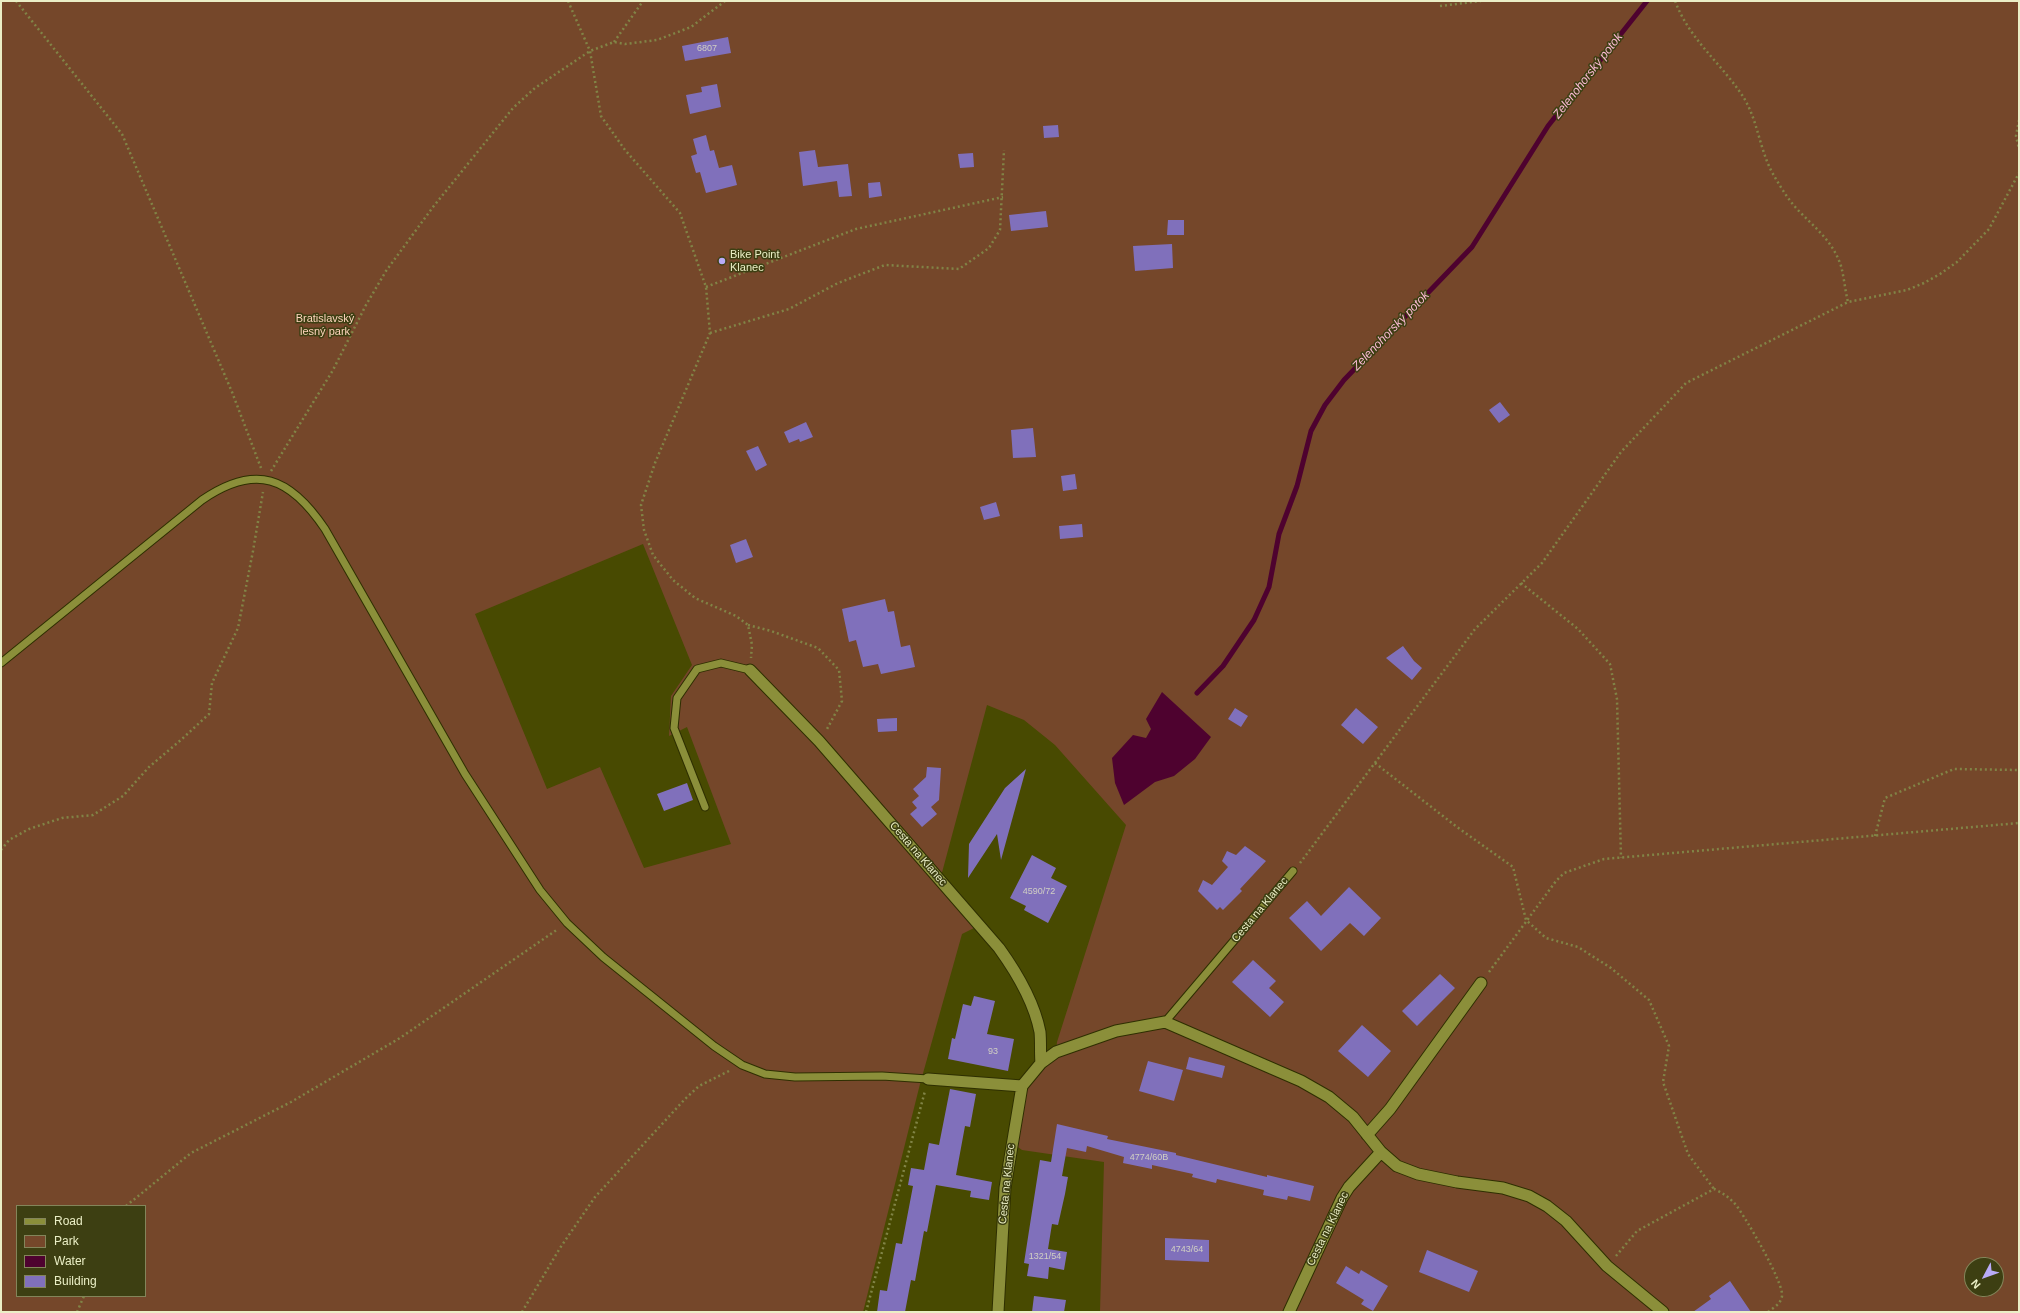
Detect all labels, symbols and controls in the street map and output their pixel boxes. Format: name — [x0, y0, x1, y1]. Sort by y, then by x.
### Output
water label: Zelenohorský potok — [1550, 30, 1626, 122]
house number: 6807 — [697, 44, 717, 54]
place label: Bike Point Klanec — [730, 248, 780, 274]
marker: Bike Point Klanec — [717, 256, 727, 266]
water label: Zelenohorský potok — [1349, 288, 1433, 374]
park label: Bratislavský lesný park — [296, 312, 354, 338]
street label: Cesta na Klanec — [887, 819, 949, 889]
street label: Cesta na Klanec — [1229, 875, 1291, 945]
house number: 4590/72 — [1023, 887, 1055, 897]
house number: 93 — [988, 1047, 998, 1057]
street label: Cesta na Klanec — [996, 1143, 1018, 1225]
house number: 4774/60B — [1130, 1153, 1168, 1163]
street label: Cesta na Klanec — [1304, 1190, 1352, 1268]
legend — [16, 1205, 146, 1297]
text: Road — [54, 1214, 83, 1228]
text: Park — [54, 1234, 79, 1248]
house number: 4743/64 — [1171, 1245, 1203, 1255]
house number: 1321/54 — [1029, 1252, 1061, 1262]
text: Water — [54, 1254, 86, 1268]
north arrow — [1964, 1257, 2004, 1297]
text: Building — [54, 1274, 97, 1288]
text: N — [1969, 1277, 1983, 1291]

